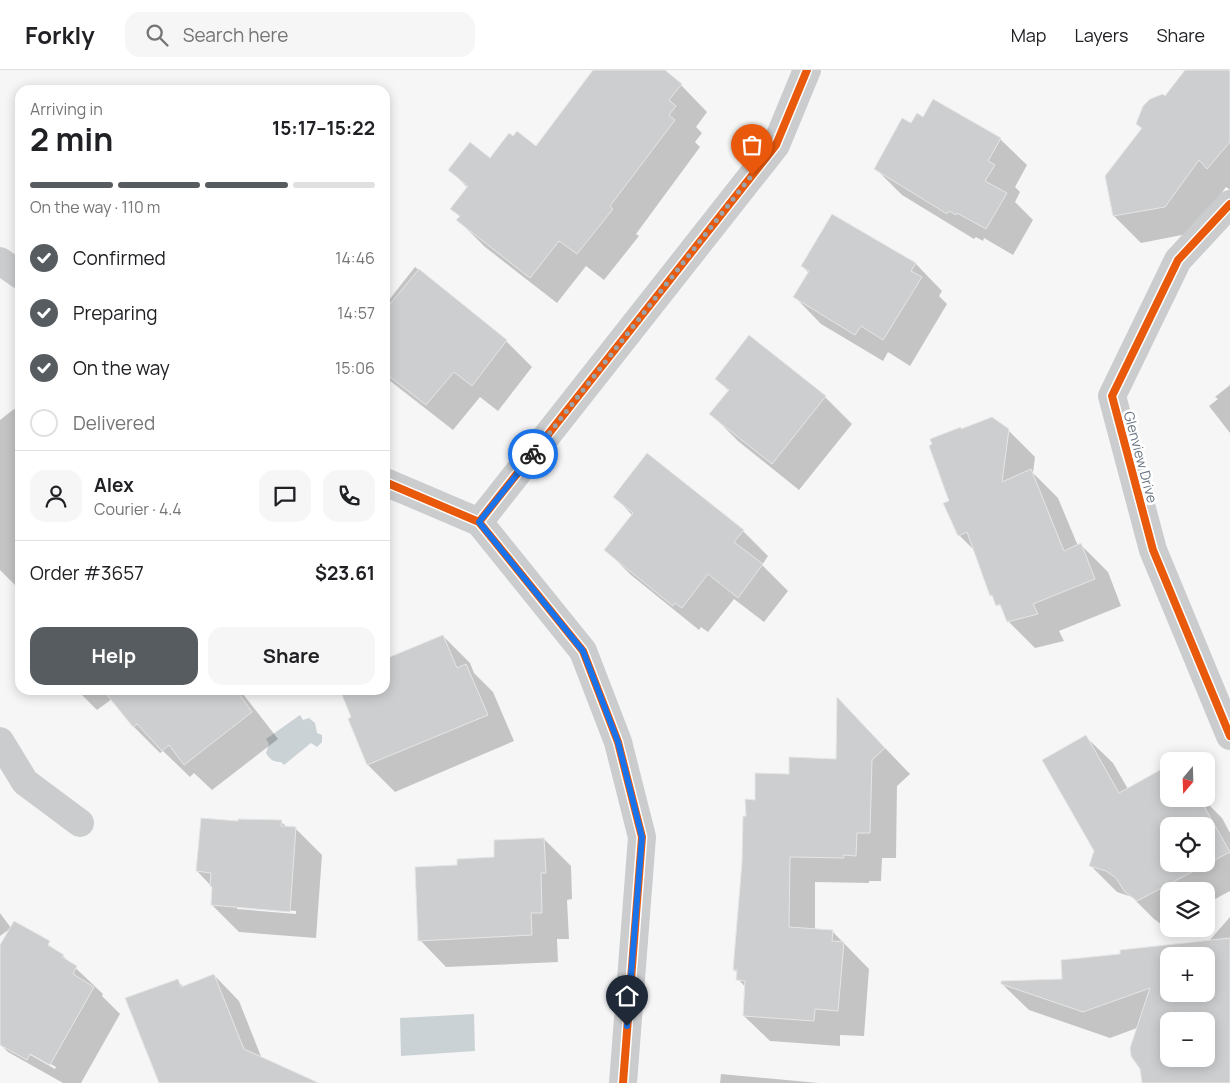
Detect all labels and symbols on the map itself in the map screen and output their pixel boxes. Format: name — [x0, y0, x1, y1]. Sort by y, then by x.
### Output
pin — [731, 124, 773, 175]
street label: Glenview Drive — [1120, 409, 1162, 505]
courier — [508, 429, 558, 479]
north arrow — [1160, 752, 1215, 808]
pin — [606, 975, 648, 1026]

